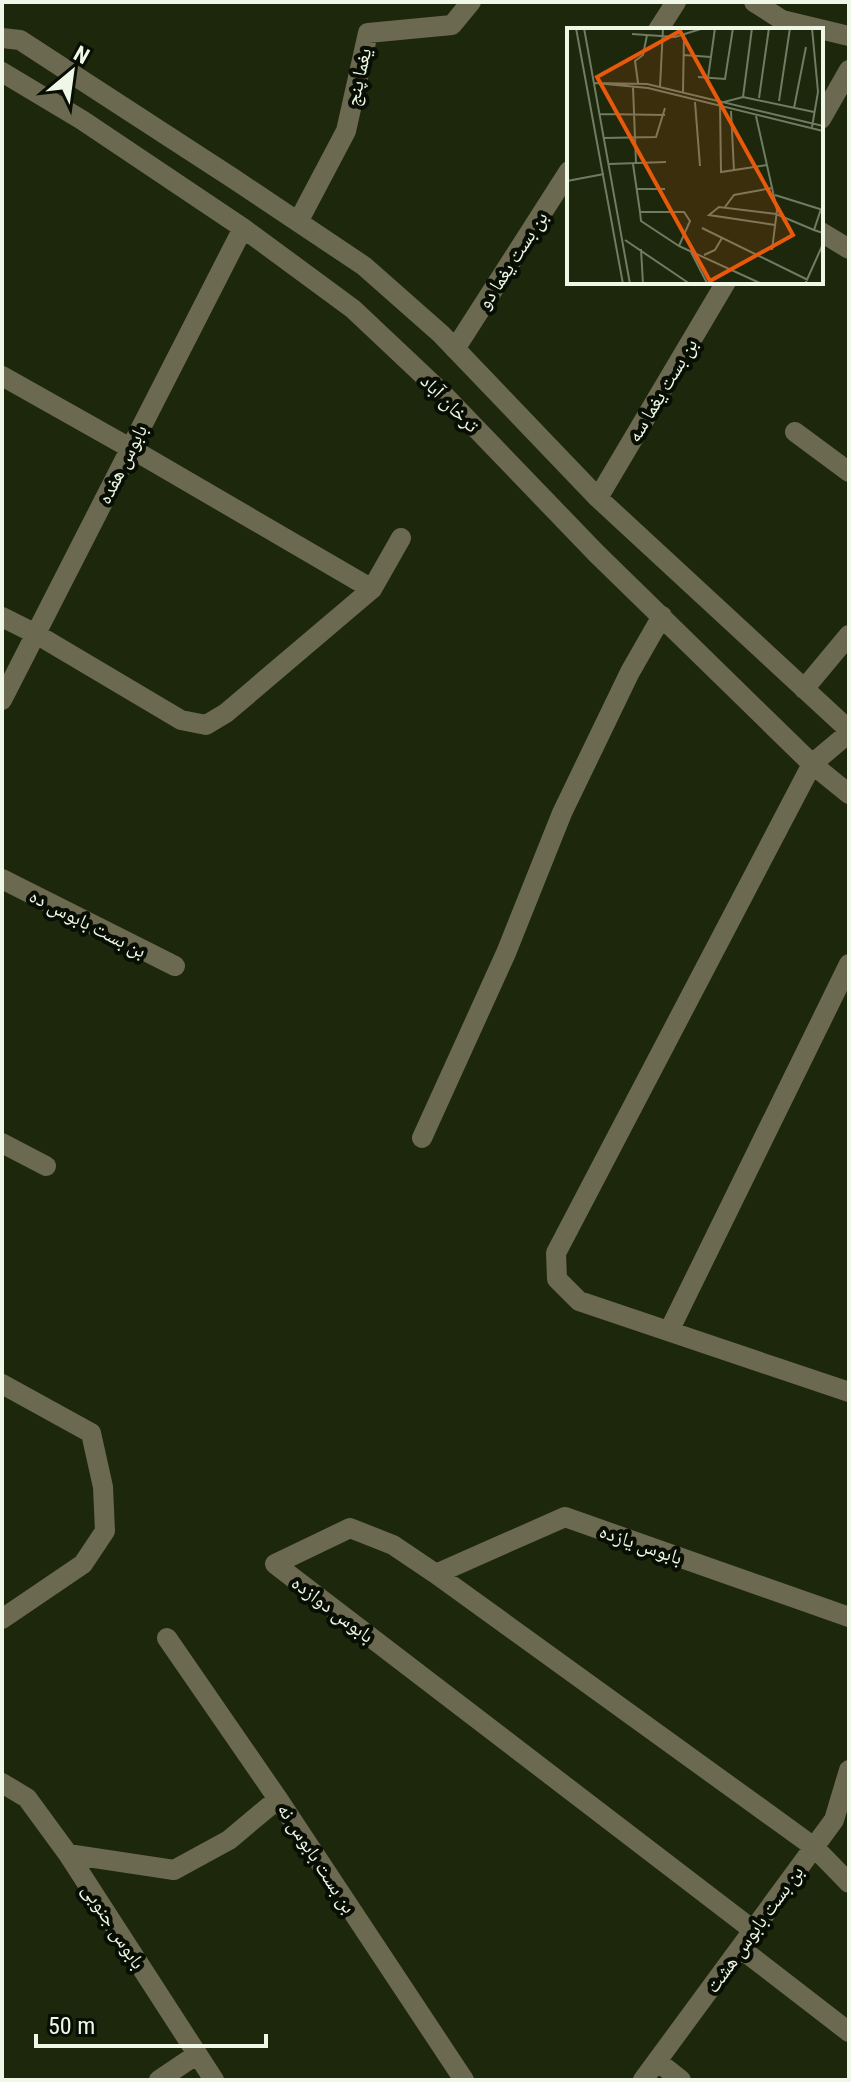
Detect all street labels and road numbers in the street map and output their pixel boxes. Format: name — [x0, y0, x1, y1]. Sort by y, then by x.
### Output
street label: یغما پنج — [340, 46, 377, 109]
street label: بن بست یغما دو — [471, 206, 553, 314]
street label: بن بست یغما سه — [622, 334, 702, 446]
street label: ترخان آباد — [416, 369, 484, 437]
street label: بابوس هفده — [92, 420, 152, 508]
street label: بن بست بابوس ده — [25, 883, 151, 963]
street label: بابوس یازده — [596, 1519, 686, 1569]
street label: بابوس دوازده — [287, 1570, 379, 1648]
street label: بن بست بابوس نه — [273, 1799, 361, 1917]
street label: بن بست بابوس هشت — [700, 1861, 808, 1997]
street label: بابوس جنوبی — [77, 1879, 151, 1973]

